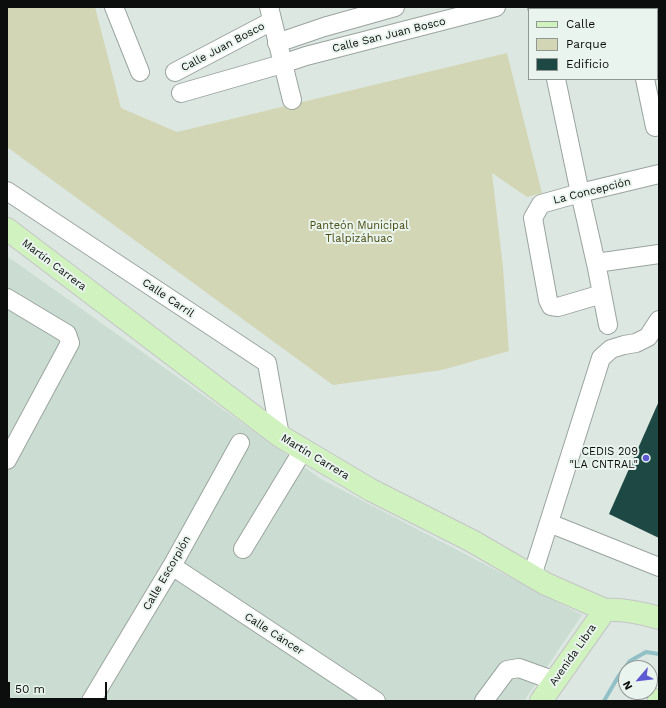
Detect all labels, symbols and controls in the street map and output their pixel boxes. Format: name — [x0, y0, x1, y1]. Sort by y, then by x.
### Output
legend — [528, 8, 658, 80]
street label: Calle San Juan Bosco — [331, 15, 447, 55]
text: Calle — [566, 17, 595, 31]
street label: Calle Juan Bosco — [179, 19, 267, 75]
text: Parque — [566, 37, 607, 51]
text: Edificio — [566, 57, 609, 71]
street label: La Concepción — [552, 175, 632, 207]
park label: Panteón Municipal Tlalpizáhuac — [309, 219, 409, 245]
street label: Martín Carrera — [19, 236, 89, 294]
street label: Calle Carril — [140, 276, 196, 320]
street label: Martín Carrera — [278, 431, 352, 483]
place label: CEDIS 209 "LA CNTRAL" — [569, 445, 638, 471]
marker: CEDIS 209 "LA CNTRAL" — [641, 453, 651, 463]
street label: Calle Escorpión — [140, 533, 194, 613]
street label: Calle Cáncer — [242, 610, 306, 658]
street label: Avenida Libra — [547, 622, 599, 688]
north arrow — [618, 660, 658, 700]
scale bar — [10, 674, 109, 700]
text: N — [620, 679, 635, 692]
text: 50 m — [15, 682, 45, 696]

